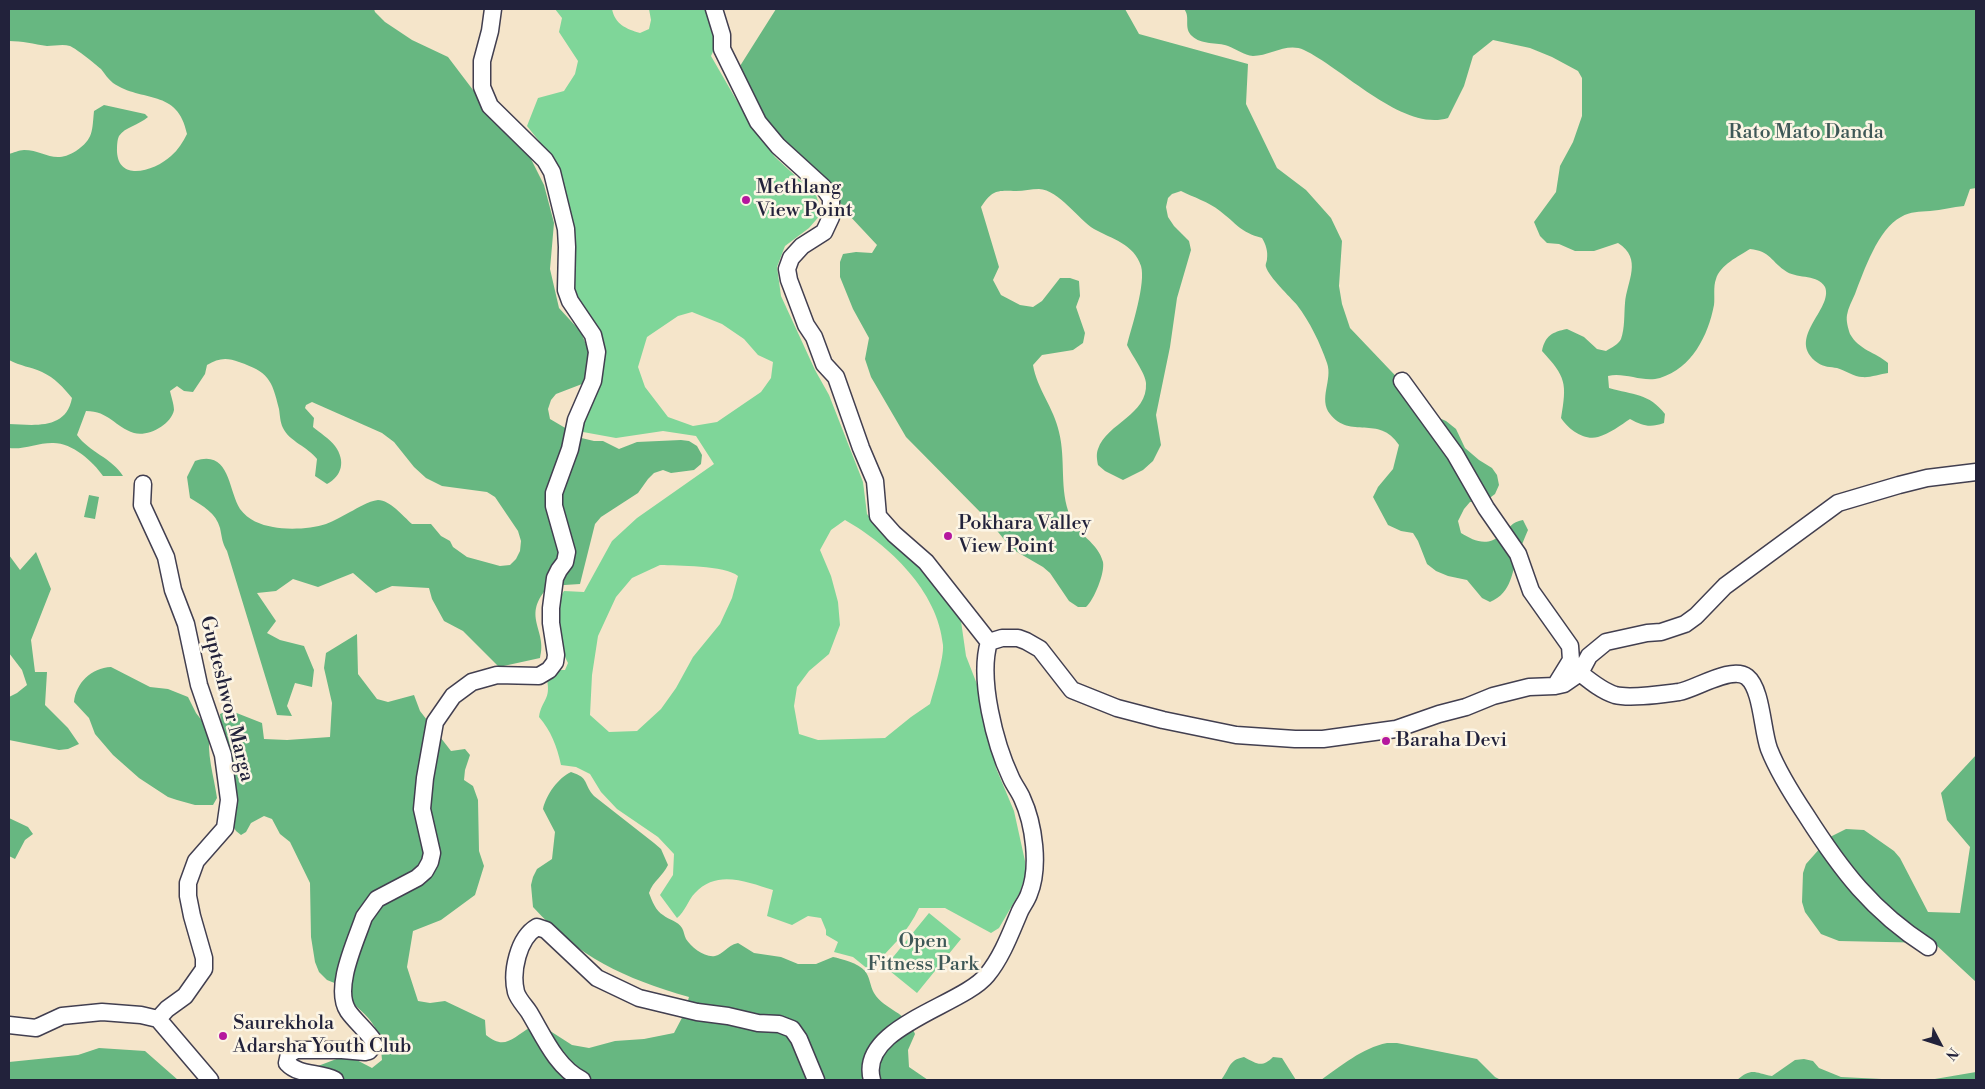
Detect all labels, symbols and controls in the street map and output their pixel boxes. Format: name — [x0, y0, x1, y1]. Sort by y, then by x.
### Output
park label: Rato Mato Danda — [1728, 121, 1884, 145]
place label: Methlang View Point — [756, 176, 853, 223]
marker: Methlang View Point — [740, 194, 752, 206]
place label: Pokhara Valley View Point — [958, 512, 1091, 559]
marker: Pokhara Valley View Point — [942, 530, 954, 542]
street label: Gupteshwor Marga — [194, 614, 258, 784]
place label: Baraha Devi — [1396, 729, 1507, 753]
marker: Baraha Devi — [1380, 735, 1392, 747]
park label: Open Fitness Park — [867, 930, 979, 977]
place label: Saurekhola Adarsha Youth Club — [233, 1012, 412, 1059]
north arrow — [1915, 1019, 1965, 1069]
marker: Saurekhola Adarsha Youth Club — [217, 1030, 229, 1042]
text: N — [1941, 1044, 1962, 1064]

